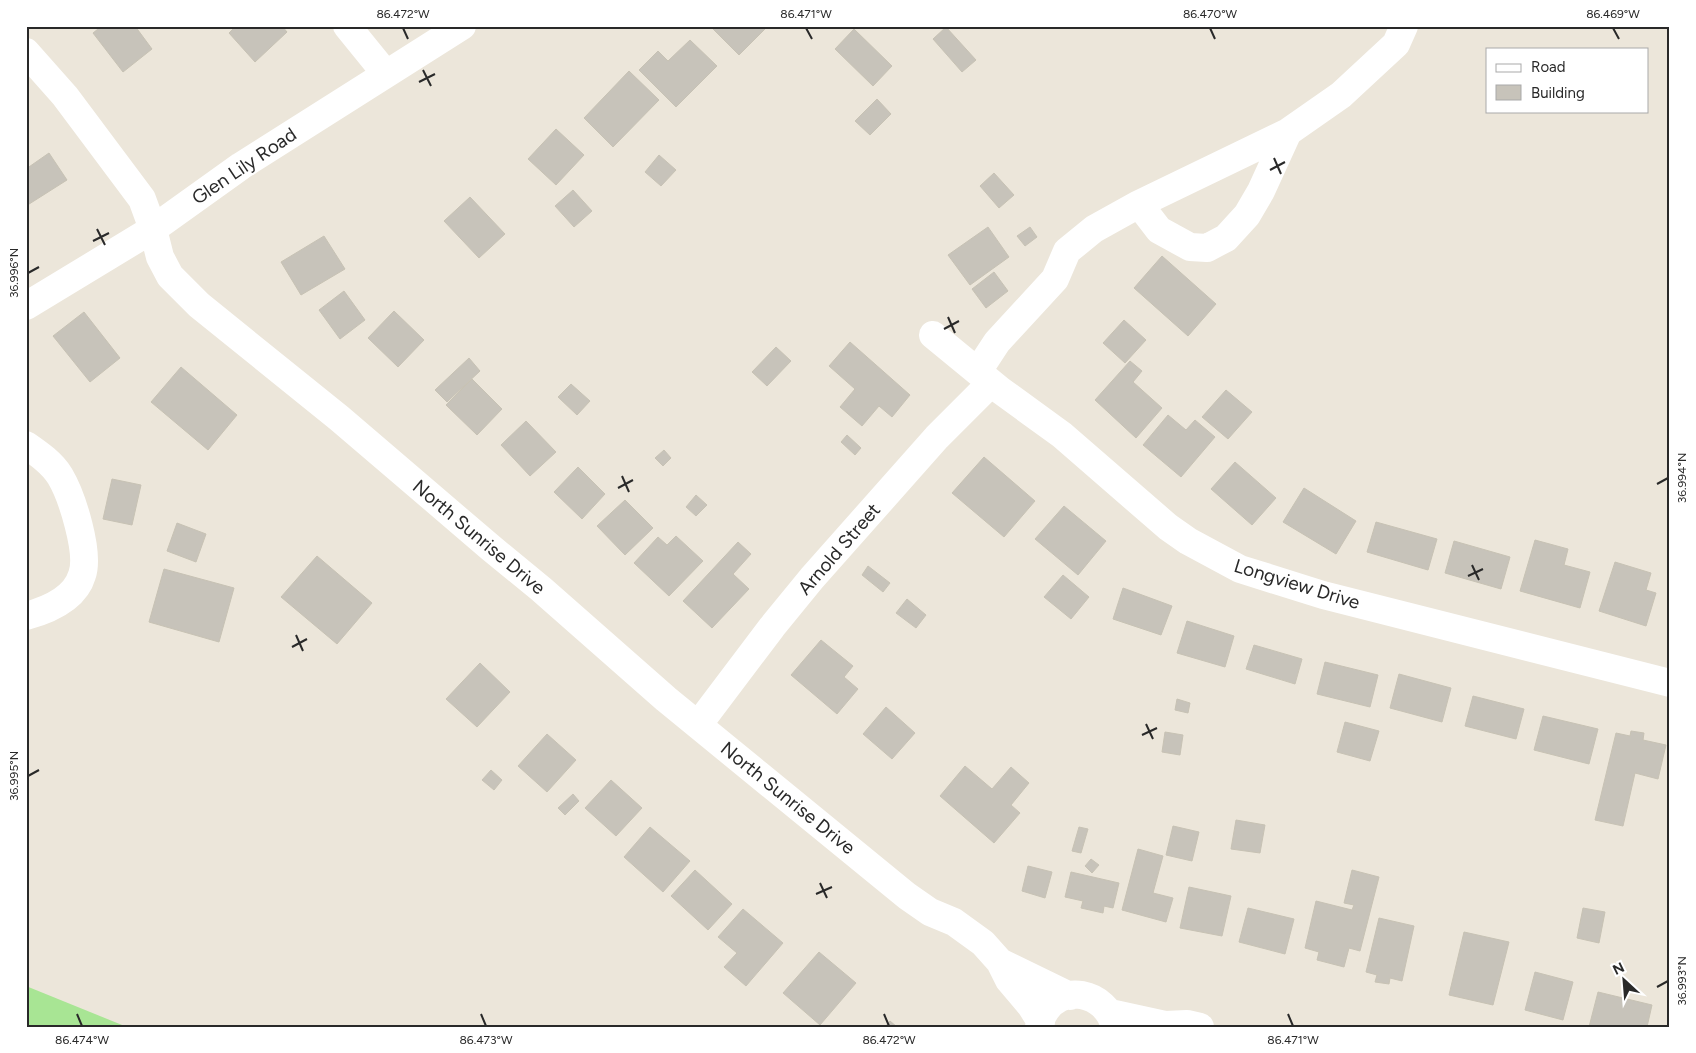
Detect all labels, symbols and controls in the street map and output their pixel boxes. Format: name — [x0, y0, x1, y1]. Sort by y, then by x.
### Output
text: 86.472°W — [376, 7, 430, 21]
text: 86.471°W — [780, 7, 832, 21]
text: 86.470°W — [1183, 7, 1238, 21]
text: 86.469°W — [1586, 7, 1640, 21]
legend — [1486, 48, 1648, 112]
text: Road — [1531, 58, 1566, 76]
text: Building — [1531, 84, 1585, 102]
street label: Glen Lily Road — [187, 123, 301, 209]
text: 36.996°N — [7, 248, 21, 298]
text: 36.994°N — [1675, 453, 1689, 503]
street label: North Sunrise Drive — [408, 475, 550, 599]
street label: Arnold Street — [793, 498, 885, 600]
street label: Longview Drive — [1231, 554, 1363, 614]
street label: North Sunrise Drive — [716, 737, 860, 859]
text: 36.995°N — [7, 751, 21, 801]
north arrow — [1598, 956, 1648, 1006]
text: 36.993°N — [1675, 956, 1689, 1006]
text: N — [1610, 959, 1627, 979]
text: 86.474°W — [55, 1033, 109, 1047]
text: 86.473°W — [459, 1033, 513, 1047]
text: 86.472°W — [862, 1033, 916, 1047]
text: 86.471°W — [1267, 1033, 1319, 1047]

